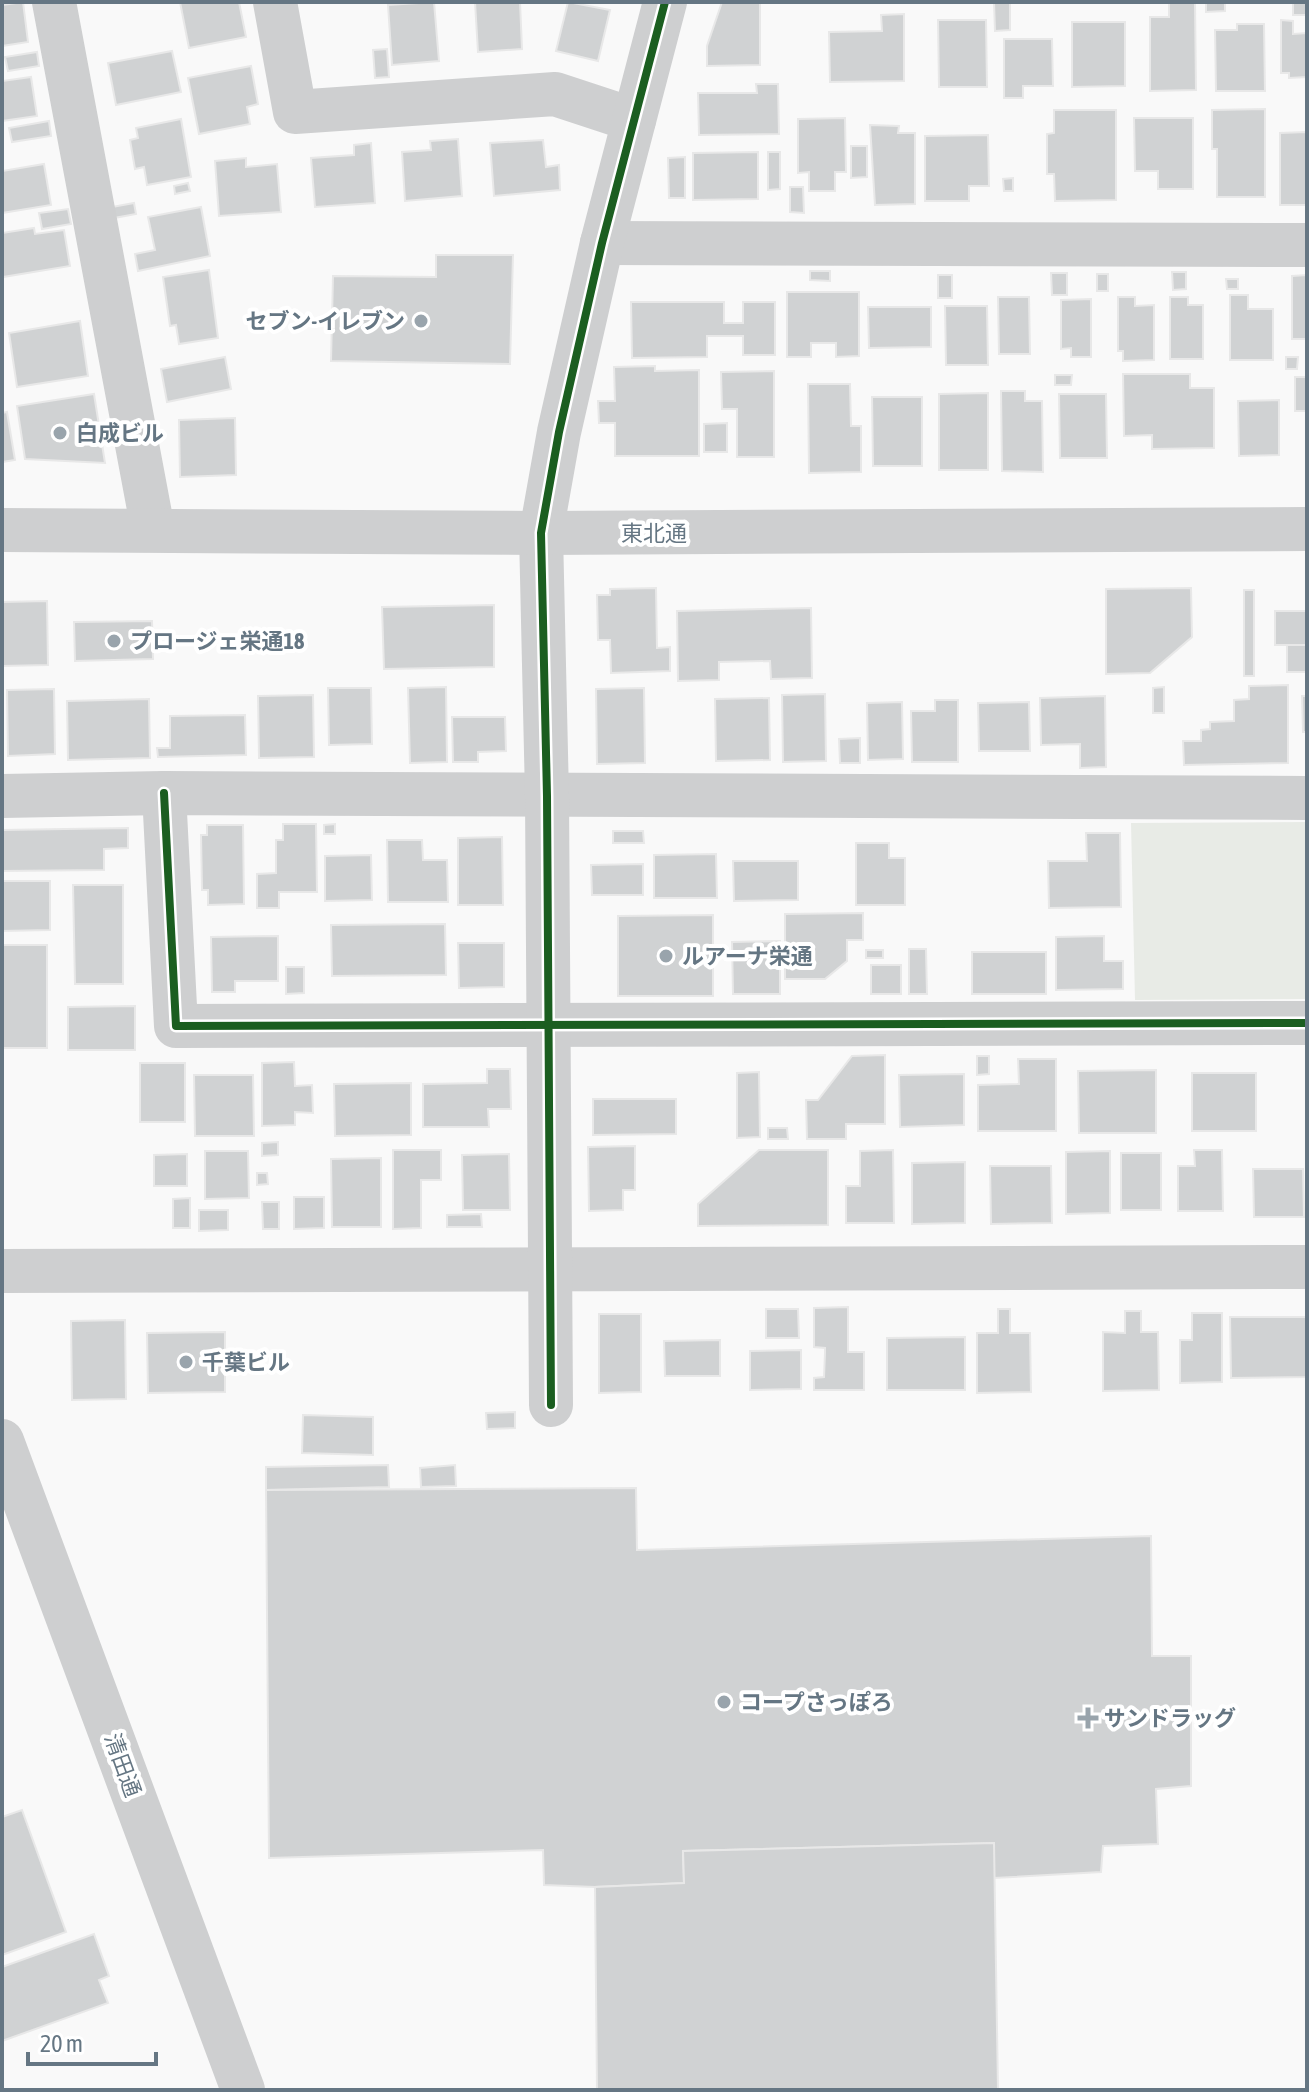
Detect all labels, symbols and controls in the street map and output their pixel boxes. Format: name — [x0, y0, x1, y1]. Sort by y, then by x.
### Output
place label: セブン-イレブン — [245, 308, 405, 334]
marker: セブン-イレブン — [412, 312, 430, 330]
place label: 白成ビル — [76, 420, 164, 446]
marker: 白成ビル — [51, 424, 69, 442]
street label: 東北通 — [621, 520, 687, 546]
place label: プロージェ栄通18 — [130, 628, 304, 654]
marker: プロージェ栄通18 — [105, 632, 123, 650]
place label: ルアーナ栄通 — [682, 943, 813, 969]
marker: ルアーナ栄通 — [657, 947, 675, 965]
place label: 千葉ビル — [202, 1349, 290, 1375]
marker: 千葉ビル — [177, 1353, 195, 1371]
place label: コープさっぽろ — [740, 1689, 893, 1715]
marker: コープさっぽろ — [715, 1693, 733, 1711]
place label: サンドラッグ — [1104, 1705, 1236, 1731]
marker: サンドラッグ — [1079, 1709, 1097, 1727]
street label: 清田通 — [99, 1730, 147, 1800]
scale bar — [28, 2016, 156, 2066]
text: 20 m — [40, 2030, 83, 2057]

